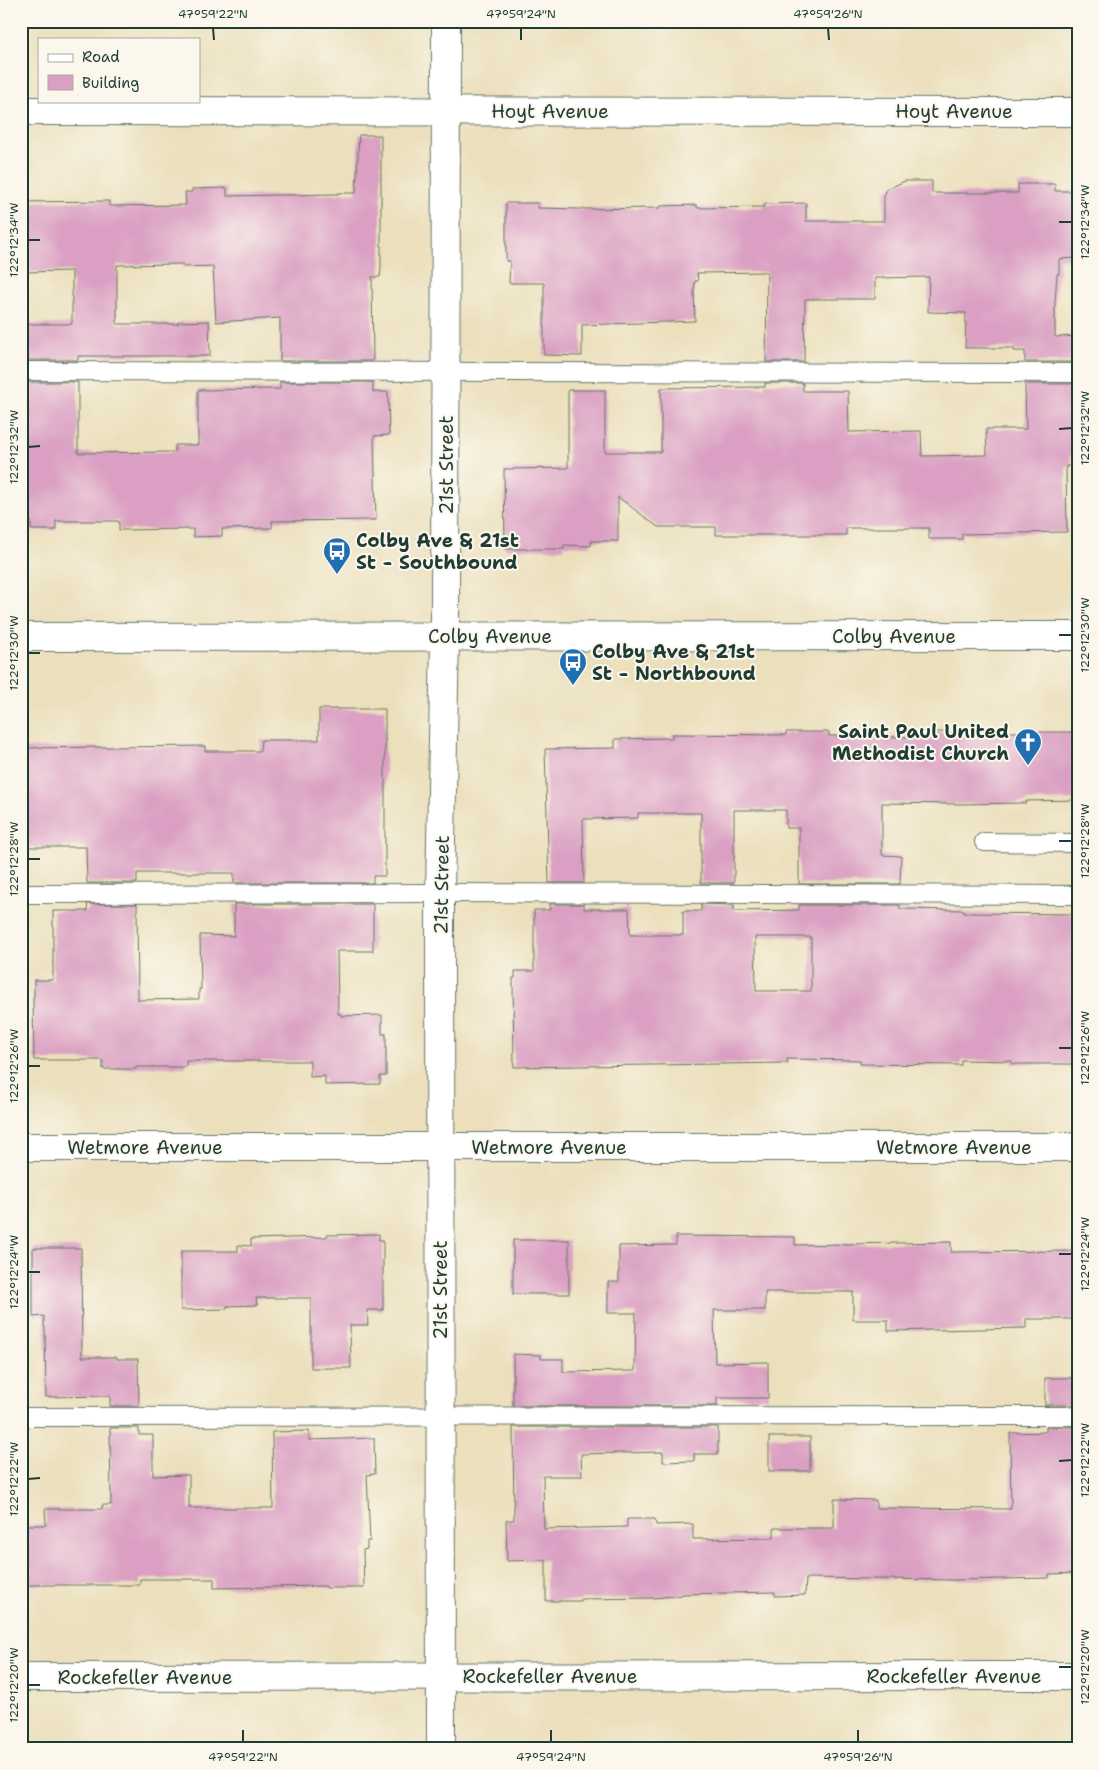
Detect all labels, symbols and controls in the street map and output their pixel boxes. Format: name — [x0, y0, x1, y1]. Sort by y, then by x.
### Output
text: 47°59'22"N — [178, 6, 248, 22]
text: 47°59'24"N — [486, 6, 556, 22]
text: 47°59'26"N — [793, 6, 863, 22]
legend — [38, 38, 200, 102]
text: Road — [82, 47, 120, 67]
text: Building — [82, 73, 139, 93]
street label: Hoyt Avenue — [491, 99, 609, 124]
street label: Hoyt Avenue — [895, 99, 1013, 124]
text: 122°12'34"W — [1077, 185, 1093, 259]
text: 122°12'34"W — [6, 203, 22, 277]
text: 122°12'32"W — [1077, 391, 1093, 465]
text: 122°12'32"W — [6, 410, 22, 484]
street label: 21st Street — [434, 415, 459, 515]
place label: Colby Ave & 21st St - Southbound — [356, 528, 519, 575]
bus stop icon: Colby Ave & 21st St - Southbound — [322, 536, 352, 575]
text: 122°12'30"W — [1077, 597, 1093, 673]
text: 122°12'30"W — [6, 615, 22, 691]
street label: Colby Avenue — [428, 624, 552, 649]
street label: Colby Avenue — [832, 624, 956, 649]
place label: Colby Ave & 21st St - Northbound — [592, 639, 756, 686]
bus stop icon: Colby Ave & 21st St - Northbound — [558, 647, 588, 686]
place label: Saint Paul United Methodist Church — [832, 719, 1009, 766]
church icon: Saint Paul United Methodist Church — [1013, 727, 1043, 766]
text: 122°12'28"W — [1077, 804, 1093, 879]
text: 122°12'28"W — [6, 822, 22, 897]
street label: 21st Street — [428, 835, 455, 935]
text: 122°12'26"W — [1077, 1011, 1093, 1085]
text: 122°12'26"W — [6, 1029, 22, 1103]
street label: Wetmore Avenue — [67, 1135, 223, 1160]
street label: Wetmore Avenue — [471, 1135, 627, 1160]
street label: Wetmore Avenue — [876, 1135, 1032, 1160]
text: 122°12'24"W — [1077, 1217, 1093, 1291]
text: 122°12'24"W — [6, 1235, 22, 1309]
street label: 21st Street — [428, 1240, 453, 1340]
text: 122°12'22"W — [1077, 1423, 1093, 1497]
text: 122°12'22"W — [6, 1442, 22, 1516]
text: 122°12'20"W — [1077, 1629, 1093, 1705]
text: 122°12'20"W — [6, 1647, 22, 1723]
street label: Rockefeller Avenue — [463, 1664, 637, 1689]
street label: Rockefeller Avenue — [867, 1664, 1041, 1689]
street label: Rockefeller Avenue — [58, 1665, 232, 1690]
text: 47°59'22"N — [208, 1749, 278, 1765]
text: 47°59'24"N — [516, 1749, 586, 1765]
text: 47°59'26"N — [823, 1749, 893, 1765]

